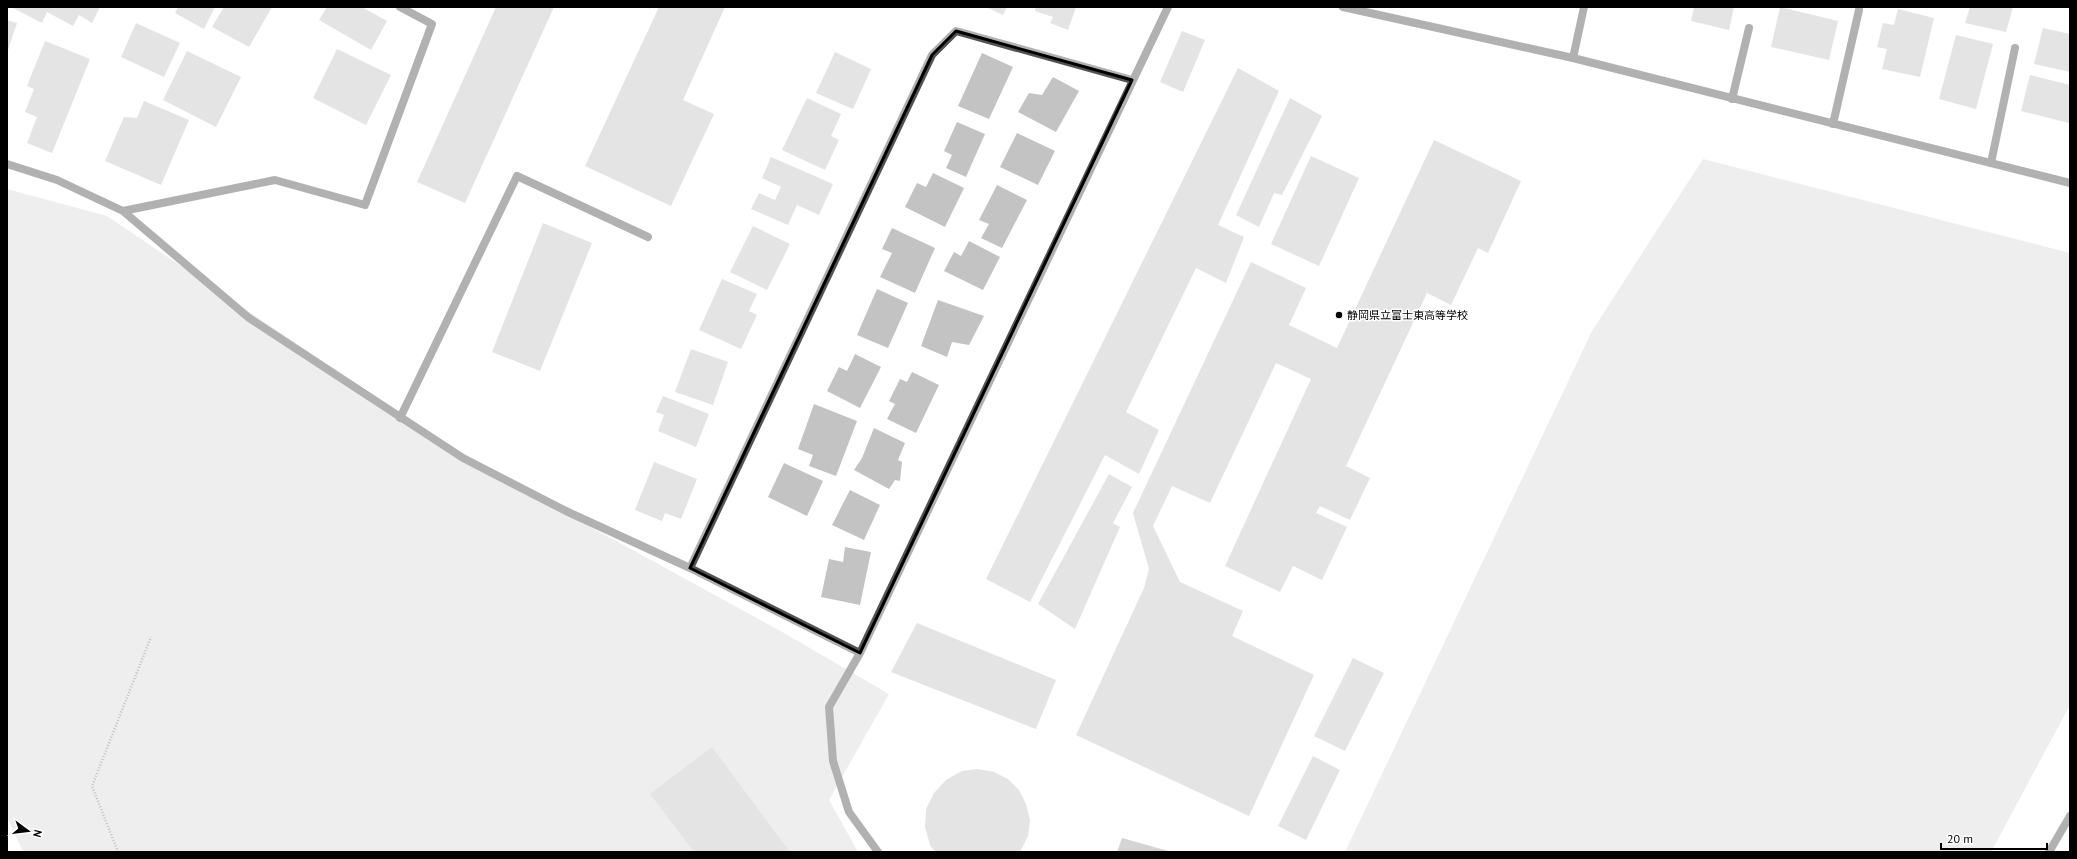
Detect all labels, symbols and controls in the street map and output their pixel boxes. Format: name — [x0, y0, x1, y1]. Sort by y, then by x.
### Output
place label: 静岡県立富士東高等学校 — [1347, 308, 1468, 322]
marker: 静岡県立富士東高等学校 — [1334, 310, 1344, 320]
north arrow — [8, 811, 48, 851]
scale bar — [1941, 825, 2047, 851]
text: N — [30, 828, 45, 839]
text: 20 m — [1947, 831, 1973, 846]

